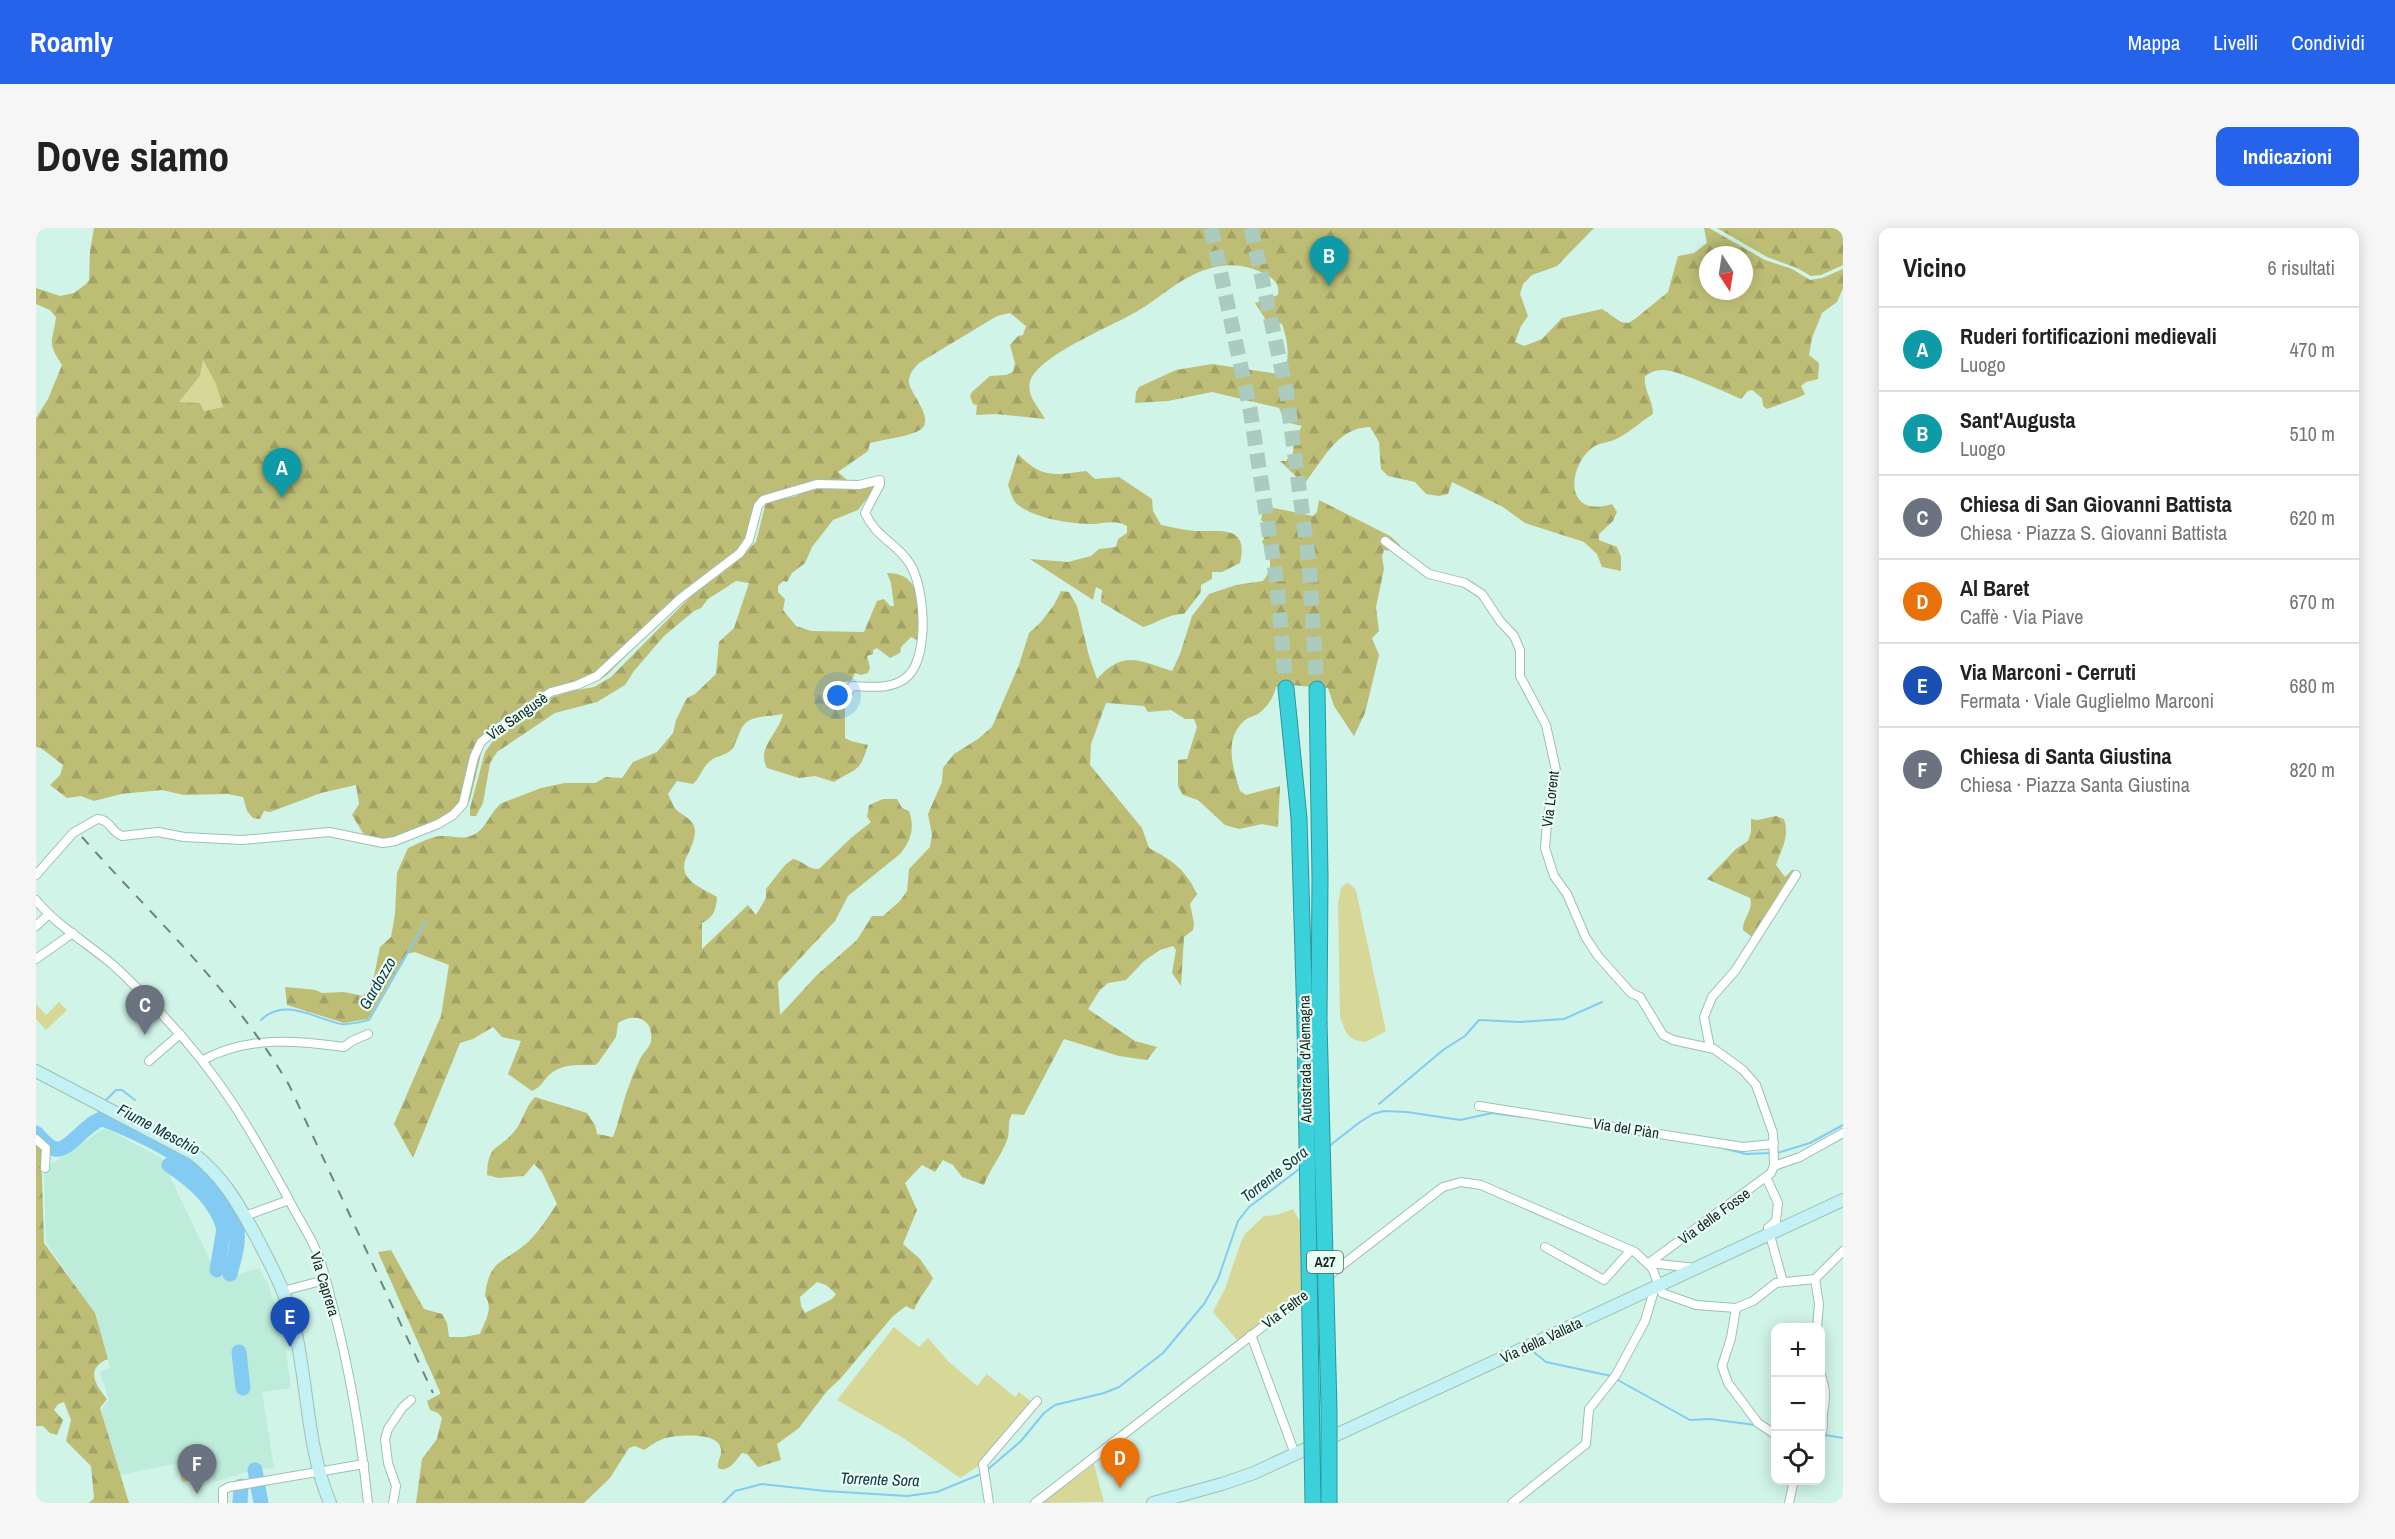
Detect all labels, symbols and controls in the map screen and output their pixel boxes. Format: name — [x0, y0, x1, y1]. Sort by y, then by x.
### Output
text: Roamly — [30, 23, 113, 61]
text: Mappa — [2128, 28, 2180, 57]
text: Livelli — [2213, 28, 2258, 57]
text: Condividi — [2291, 28, 2365, 57]
button: Indicazioni — [2216, 127, 2359, 186]
text: Dove siamo — [36, 128, 229, 184]
pin: B — [1310, 236, 1348, 286]
north arrow — [1699, 246, 1753, 300]
text: Vicino — [1903, 250, 1967, 285]
text: 6 risultati — [2268, 254, 2335, 281]
text: Ruderi fortificazioni medievali — [1960, 321, 2217, 351]
text: A — [1917, 336, 1928, 363]
text: 470 m — [2289, 336, 2335, 363]
text: Luogo — [1960, 351, 2006, 378]
text: Sant'Augusta — [1960, 405, 2076, 435]
text: B — [1917, 420, 1928, 447]
text: 510 m — [2289, 420, 2335, 447]
text: Luogo — [1960, 435, 2006, 462]
pin: A — [262, 448, 302, 498]
text: Chiesa di San Giovanni Battista — [1960, 489, 2232, 519]
text: C — [1917, 504, 1928, 531]
text: 620 m — [2289, 504, 2335, 531]
text: Chiesa · Piazza S. Giovanni Battista — [1960, 519, 2227, 546]
text: Al Baret — [1960, 573, 2029, 603]
text: D — [1917, 588, 1928, 615]
text: 670 m — [2289, 588, 2335, 615]
text: Caffè · Via Piave — [1960, 603, 2083, 630]
text: Via Marconi - Cerruti — [1960, 657, 2136, 687]
text: E — [1917, 672, 1928, 699]
text: 680 m — [2289, 672, 2335, 699]
your location — [823, 681, 852, 710]
street label: Via Sangusè — [482, 687, 552, 745]
text: Fermata · Viale Guglielmo Marconi — [1960, 687, 2214, 714]
text: Chiesa di Santa Giustina — [1960, 741, 2172, 771]
text: F — [1917, 756, 1928, 783]
text: 820 m — [2289, 756, 2335, 783]
street label: Via Lorent — [1536, 769, 1564, 828]
text: Chiesa · Piazza Santa Giustina — [1960, 771, 2190, 798]
water label: Gardozzo — [353, 953, 401, 1013]
pin: C — [126, 986, 164, 1035]
street label: Autostrada d'Alemagna — [1293, 995, 1317, 1124]
water label: Fiume Meschio — [114, 1098, 204, 1160]
street label: Via del Piàn — [1591, 1112, 1661, 1144]
water label: Torrente Sora — [1236, 1141, 1312, 1207]
street label: Via delle Fosse — [1674, 1183, 1754, 1249]
street label: Via Caprera — [305, 1249, 345, 1319]
road number: A27 — [1307, 1251, 1343, 1273]
street label: Via Feltre — [1258, 1285, 1312, 1333]
pin: E — [270, 1298, 310, 1347]
street label: Via della Vallata — [1497, 1312, 1585, 1368]
map controls — [1771, 1323, 1825, 1485]
button: + — [1771, 1323, 1825, 1377]
button: − — [1771, 1377, 1825, 1431]
button: locate — [1771, 1431, 1825, 1485]
pin: D — [1100, 1438, 1140, 1488]
pin: F — [178, 1444, 216, 1494]
water label: Torrente Sora — [840, 1467, 920, 1491]

